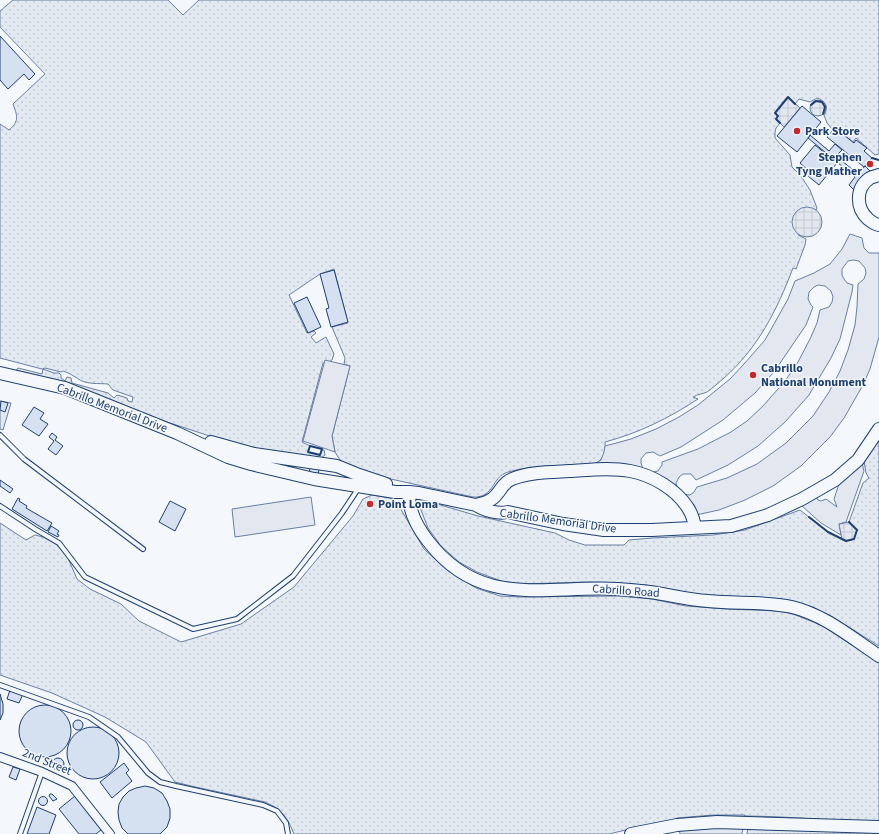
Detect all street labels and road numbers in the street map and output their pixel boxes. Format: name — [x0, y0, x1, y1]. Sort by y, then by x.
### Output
street label: Cabrillo Memorial Drive — [54, 379, 170, 437]
street label: Cabrillo Memorial Drive — [499, 504, 617, 538]
street label: Cabrillo Road — [592, 580, 660, 602]
street label: 2nd Street — [20, 744, 74, 780]

